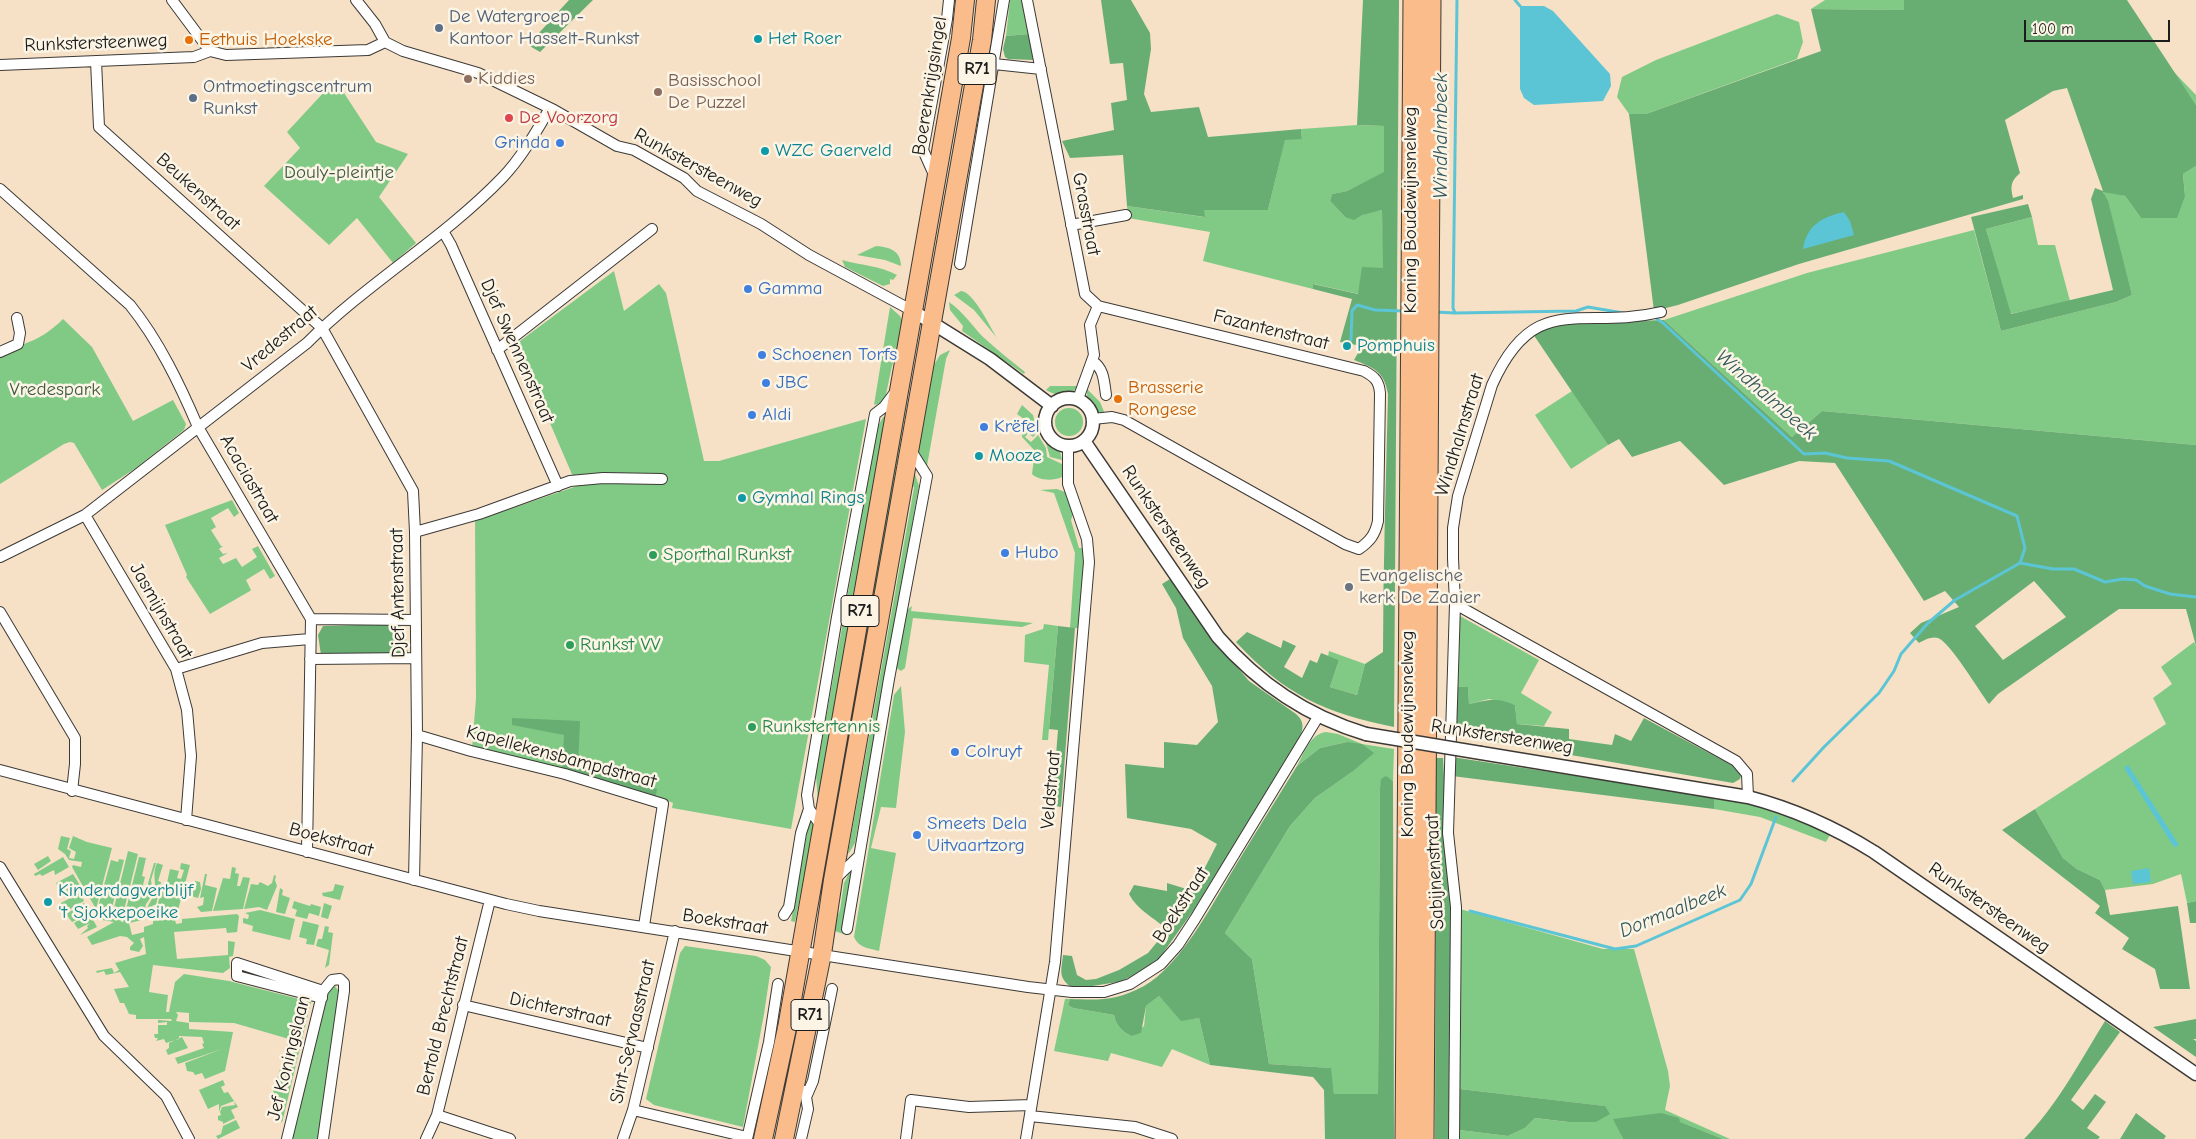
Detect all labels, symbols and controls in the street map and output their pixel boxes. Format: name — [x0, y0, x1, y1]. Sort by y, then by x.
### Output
place label: De Watergroep - Kantoor Hasselt-Runkst — [449, 6, 639, 50]
scale bar — [2026, 10, 2172, 42]
street label: Boerenkrijgsingel — [908, 15, 952, 157]
text: 100 m — [2032, 20, 2074, 38]
marker: De Watergroep - Kantoor Hasselt-Runkst — [433, 22, 445, 34]
place label: Het Roer — [768, 28, 841, 50]
street label: Runkstersteenweg — [24, 29, 168, 57]
place label: Eethuis Hoekske — [199, 29, 333, 51]
marker: Het Roer — [752, 33, 764, 45]
marker: Eethuis Hoekske — [183, 34, 195, 46]
road number: R71 — [958, 54, 996, 85]
place label: Kiddies — [478, 68, 535, 90]
place label: Basisschool De Puzzel — [668, 70, 761, 114]
marker: Kiddies — [462, 73, 474, 85]
water label: Windhalmbeek — [1429, 73, 1453, 199]
place label: Ontmoetingscentrum Runkst — [203, 76, 372, 120]
marker: Basisschool De Puzzel — [652, 86, 664, 98]
marker: Ontmoetingscentrum Runkst — [187, 92, 199, 104]
place label: De Voorzorg — [519, 107, 618, 129]
street label: Koning Boudewijnsnelweg — [1400, 107, 1422, 313]
marker: De Voorzorg — [503, 112, 515, 124]
street label: Runkstersteenweg — [630, 123, 766, 213]
place label: Grinda — [494, 132, 550, 154]
marker: Grinda — [554, 137, 566, 149]
place label: WZC Gaerveld — [775, 140, 892, 162]
marker: WZC Gaerveld — [759, 145, 771, 157]
street label: Beukenstraat — [151, 148, 245, 236]
park label: Douly-pleintje — [284, 162, 394, 184]
street label: Grasstraat — [1067, 171, 1105, 257]
street label: Djef Swennenstraat — [475, 275, 559, 427]
place label: Gamma — [758, 278, 823, 300]
marker: Gamma — [742, 283, 754, 295]
street label: Vredestraat — [237, 301, 323, 377]
street label: Fazantenstraat — [1211, 305, 1331, 355]
place label: Pomphuis — [1357, 335, 1435, 357]
marker: Pomphuis — [1341, 340, 1353, 352]
place label: Schoenen Torfs — [772, 344, 897, 366]
water label: Windhalmbeek — [1711, 345, 1821, 445]
marker: Schoenen Torfs — [756, 349, 768, 361]
street label: Windhalmstraat — [1431, 371, 1489, 499]
place label: JBC — [776, 372, 808, 394]
marker: JBC — [760, 377, 772, 389]
place label: Brasserie Rongese — [1128, 377, 1203, 421]
park label: Vredespark — [9, 379, 101, 401]
marker: Brasserie Rongese — [1112, 393, 1124, 405]
place label: Aldi — [762, 404, 792, 426]
marker: Aldi — [746, 409, 758, 421]
place label: Krëfel — [994, 416, 1040, 438]
marker: Krëfel — [978, 421, 990, 433]
street label: Acaciastraat — [214, 431, 284, 527]
place label: Mooze — [989, 445, 1042, 467]
marker: Mooze — [973, 450, 985, 462]
street label: Runkstersteenweg — [1116, 461, 1216, 593]
place label: Gymhal Rings — [752, 487, 864, 509]
marker: Gymhal Rings — [736, 492, 748, 504]
street label: Djef Antenstraat — [385, 528, 411, 658]
place label: Hubo — [1015, 542, 1059, 564]
place label: Sporthal Runkst — [663, 544, 791, 566]
marker: Hubo — [999, 547, 1011, 559]
marker: Sporthal Runkst — [647, 549, 659, 561]
street label: Jasmijnstraat — [124, 559, 198, 663]
place label: Evangelische kerk De Zaaier — [1359, 565, 1480, 609]
marker: Evangelische kerk De Zaaier — [1343, 581, 1355, 593]
road number: R71 — [841, 596, 879, 626]
street label: Koning Boudewijnsnelweg — [1397, 631, 1419, 837]
place label: Runkst VV — [580, 634, 661, 656]
marker: Runkst VV — [564, 639, 576, 651]
street label: Runkstersteenweg — [1429, 715, 1575, 759]
place label: Runkstertennis — [762, 716, 880, 738]
street label: Kapellekensbampdstraat — [463, 721, 659, 793]
marker: Runkstertennis — [746, 721, 758, 733]
place label: Colruyt — [965, 741, 1022, 763]
marker: Colruyt — [949, 746, 961, 758]
street label: Veldstraat — [1036, 750, 1066, 830]
place label: Smeets Dela Uitvaartzorg — [927, 813, 1027, 857]
street label: Sabijnenstraat — [1421, 814, 1449, 930]
street label: Boekstraat — [286, 818, 376, 862]
marker: Smeets Dela Uitvaartzorg — [911, 829, 923, 841]
street label: Runkstersteenweg — [1924, 858, 2054, 958]
street label: Boekstraat — [1148, 863, 1214, 947]
water label: Dormaalbeek — [1616, 879, 1730, 943]
place label: Kinderdagverblijf 't Sjokkepoeike — [58, 880, 193, 924]
marker: Kinderdagverblijf 't Sjokkepoeike — [42, 896, 54, 908]
street label: Boekstraat — [681, 904, 769, 940]
street label: Bertold Brechtstraat — [412, 934, 474, 1098]
street label: Sint-Servaasstraat — [605, 958, 661, 1106]
street label: Dichterstraat — [507, 987, 613, 1033]
street label: Jef Koningslaan — [262, 993, 316, 1123]
road number: R71 — [791, 1000, 829, 1030]

